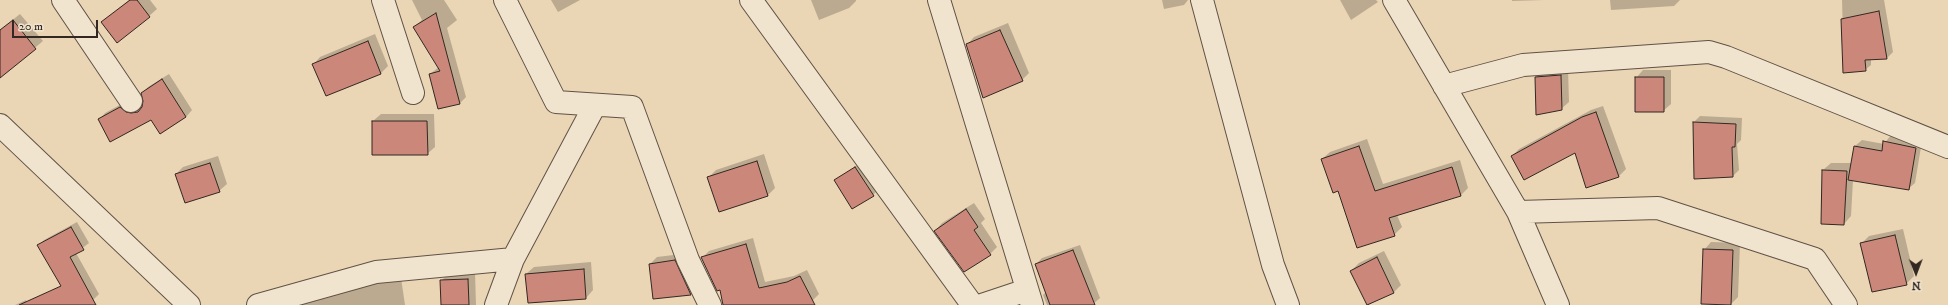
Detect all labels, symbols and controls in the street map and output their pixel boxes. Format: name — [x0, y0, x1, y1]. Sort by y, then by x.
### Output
scale bar — [14, 12, 100, 38]
text: 20 m — [19, 19, 43, 34]
north arrow — [1896, 253, 1936, 293]
text: N — [1912, 278, 1921, 292]

